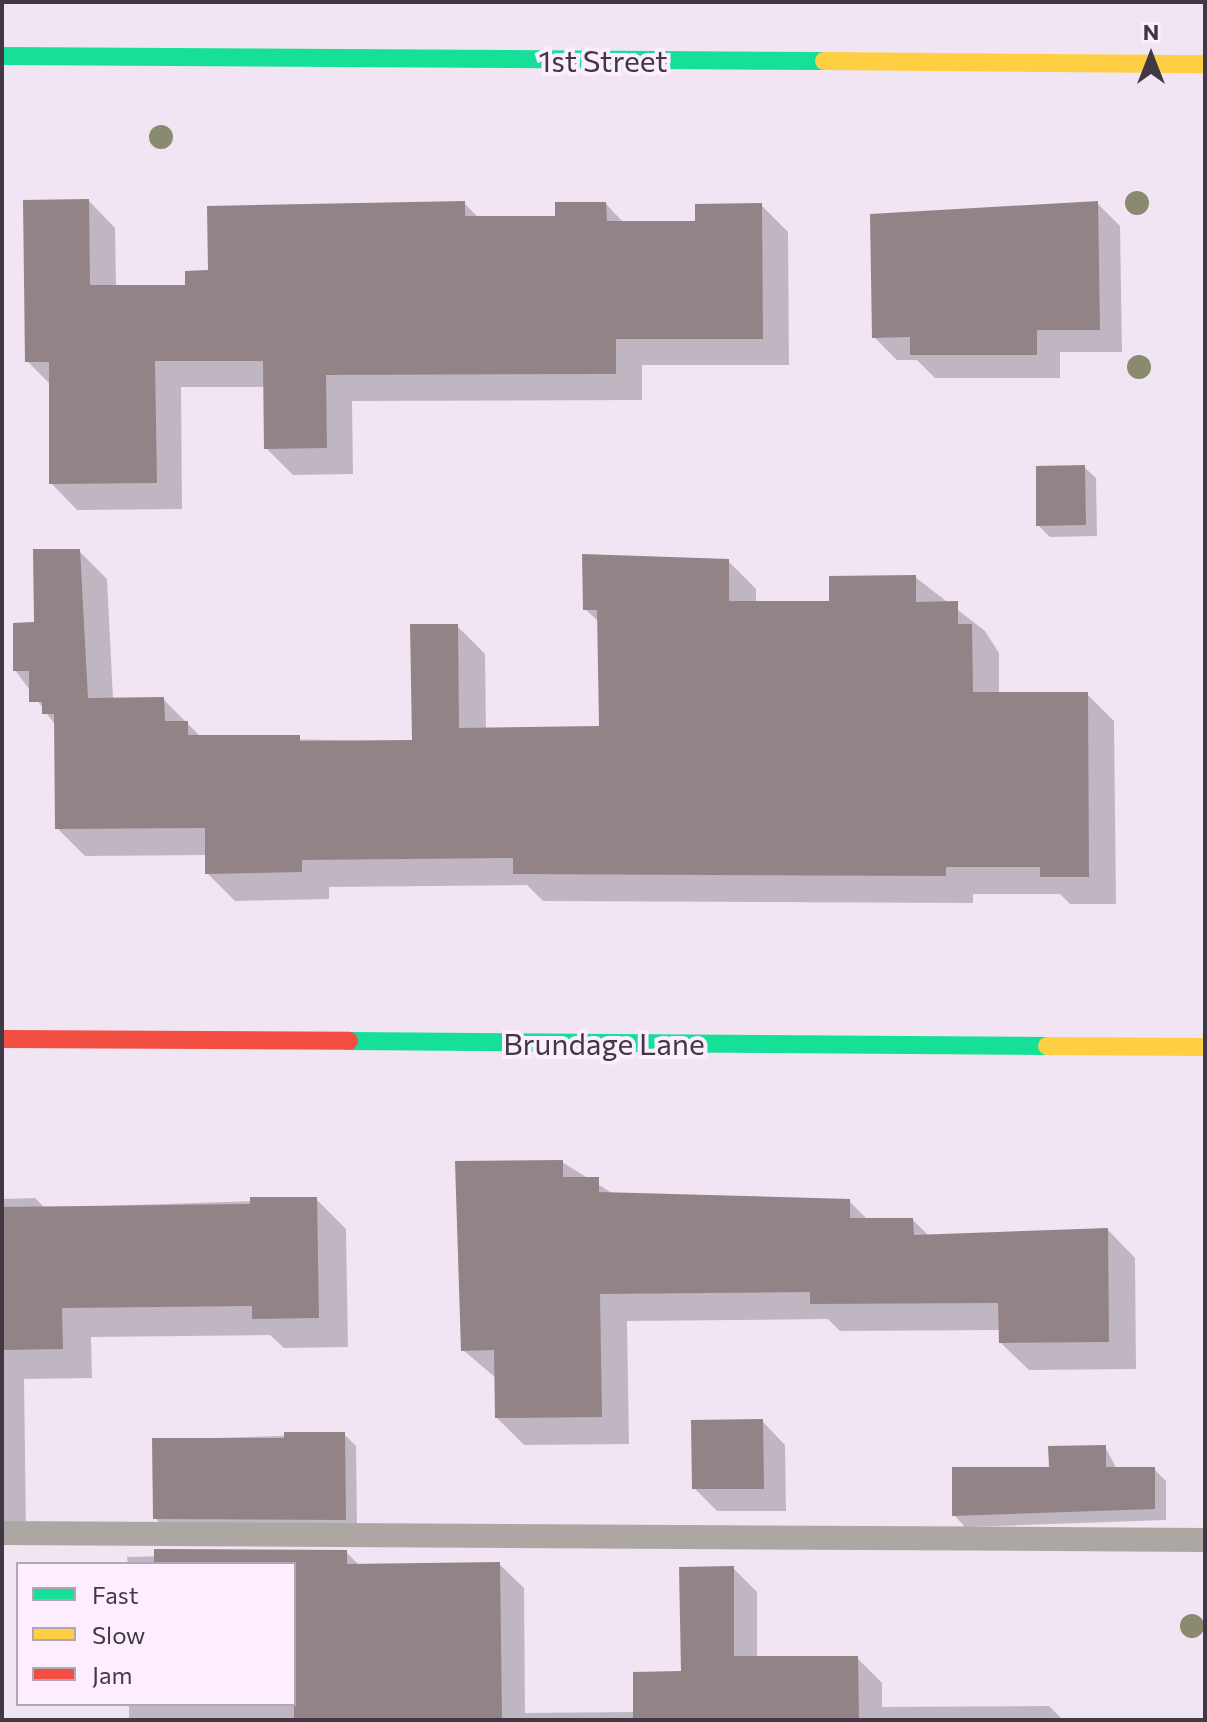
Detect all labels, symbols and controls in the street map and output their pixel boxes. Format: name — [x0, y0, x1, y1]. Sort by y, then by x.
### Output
north arrow — [1111, 16, 1191, 96]
text: N — [1143, 18, 1159, 45]
street label: 1st Street — [538, 42, 668, 78]
street label: Brundage Lane — [503, 1025, 705, 1061]
legend — [16, 1562, 296, 1706]
text: Fast — [92, 1580, 139, 1609]
text: Slow — [92, 1620, 145, 1649]
text: Jam — [92, 1660, 132, 1689]

